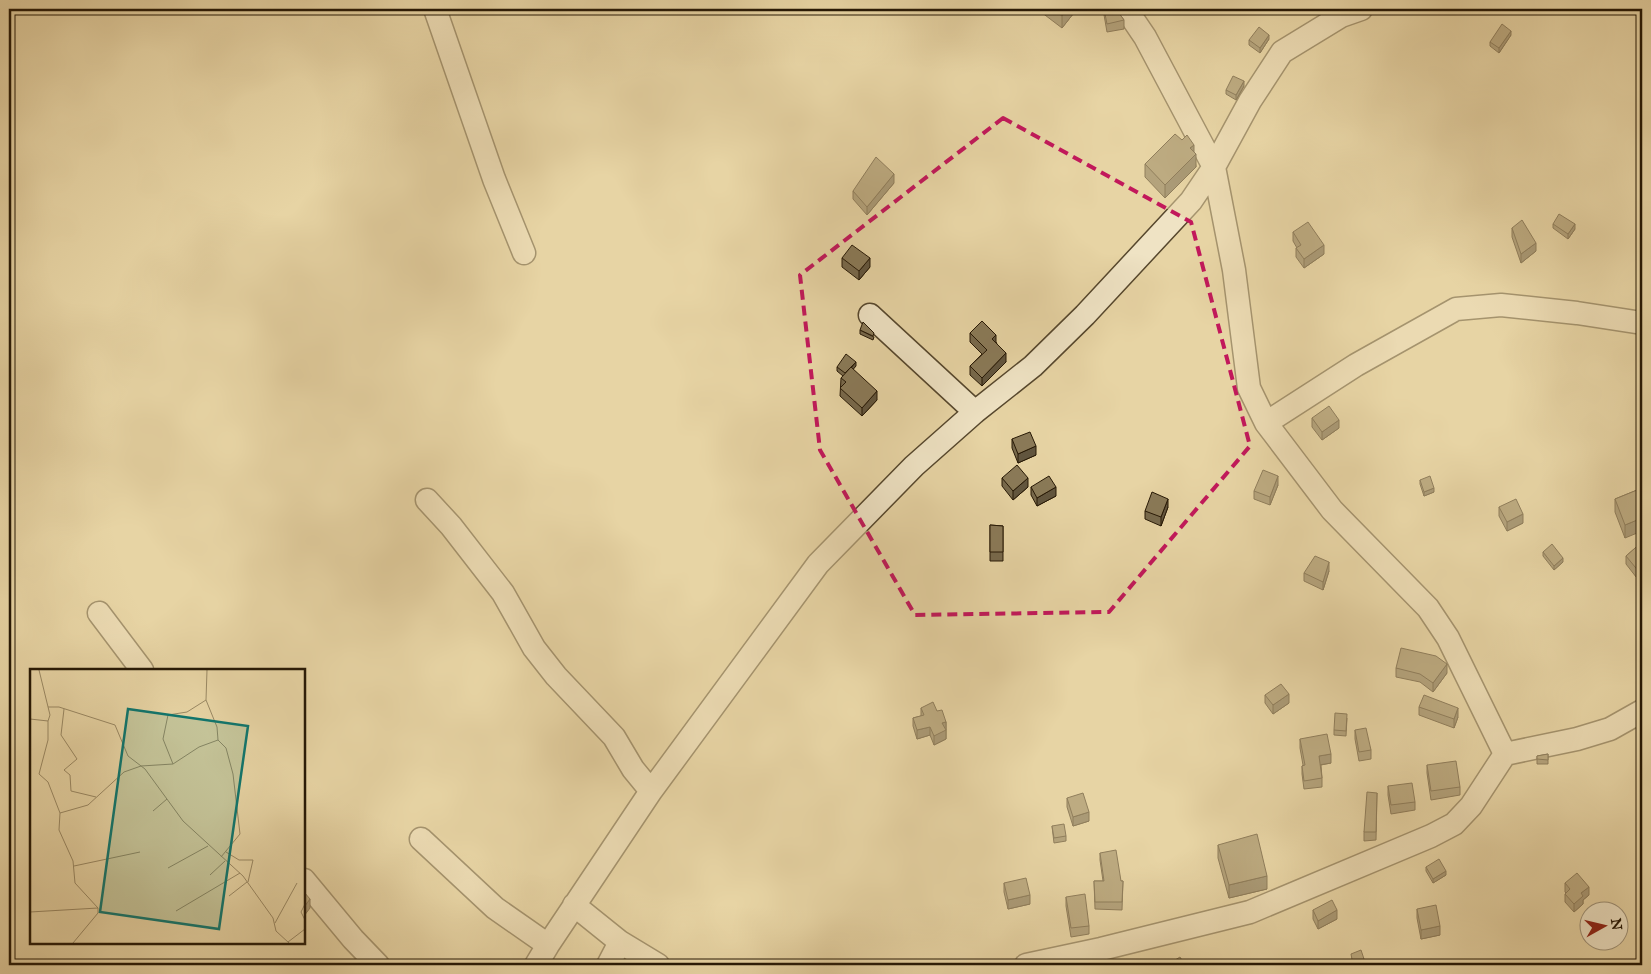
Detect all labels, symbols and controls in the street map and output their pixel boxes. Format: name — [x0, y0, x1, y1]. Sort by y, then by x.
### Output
inset map — [30, 669, 305, 944]
north arrow — [1578, 902, 1628, 952]
text: N — [1607, 917, 1626, 931]

